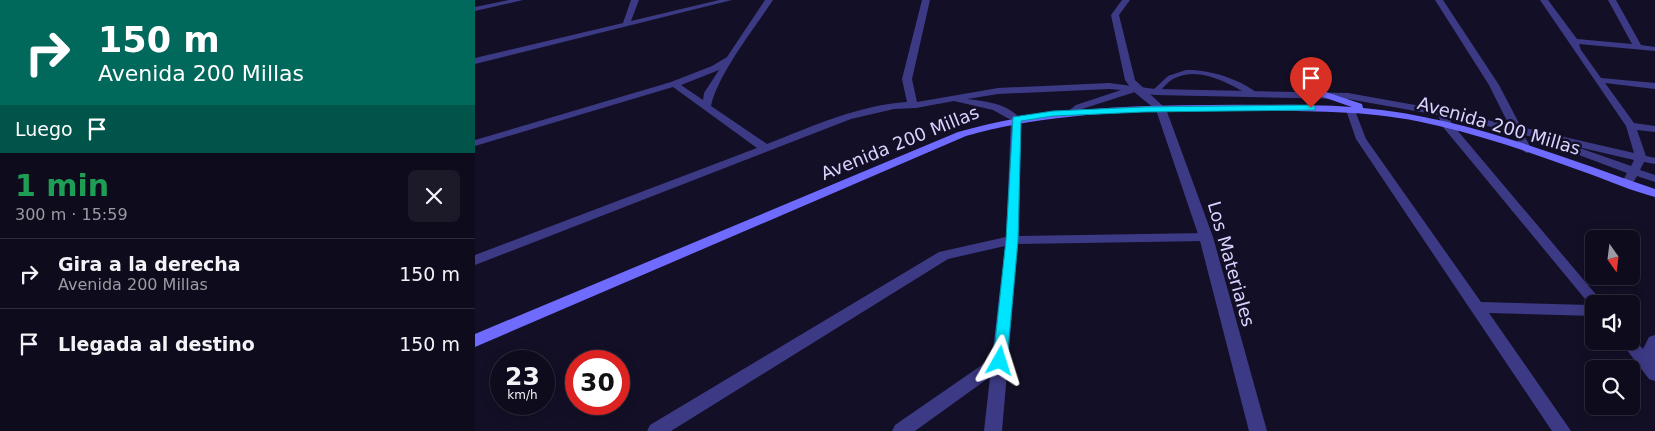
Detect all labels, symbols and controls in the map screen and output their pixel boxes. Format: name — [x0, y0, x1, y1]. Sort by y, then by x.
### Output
icon: right — [15, 20, 80, 85]
text: 150 m — [98, 20, 220, 60]
pin — [1290, 57, 1332, 108]
text: Avenida 200 Millas — [98, 61, 304, 86]
icon: arrive — [1297, 64, 1325, 92]
street label: Avenida 200 Millas — [1415, 92, 1583, 159]
street label: Avenida 200 Millas — [818, 101, 982, 184]
icon: arrive — [83, 115, 111, 143]
text: Luego — [15, 118, 73, 140]
text: 1 min — [15, 168, 109, 203]
button: close — [408, 170, 460, 222]
street label: Los Materiales — [1204, 199, 1259, 329]
text: 300 m · 15:59 — [15, 205, 128, 224]
north arrow — [1585, 230, 1640, 285]
map controls — [1585, 230, 1640, 415]
text: Gira a la derecha — [58, 253, 241, 275]
icon: right — [15, 260, 43, 288]
text: 150 m — [399, 263, 460, 285]
text: Avenida 200 Millas — [58, 275, 208, 294]
button: sound — [1585, 295, 1640, 350]
icon: arrive — [15, 330, 43, 358]
text: Llegada al destino — [58, 333, 255, 355]
text: 150 m — [399, 333, 460, 355]
position arrow — [973, 334, 1025, 386]
speed limit sign: 30 — [565, 350, 630, 415]
button: search — [1585, 360, 1640, 415]
text: 23 — [505, 362, 540, 391]
text: km/h — [507, 388, 538, 402]

